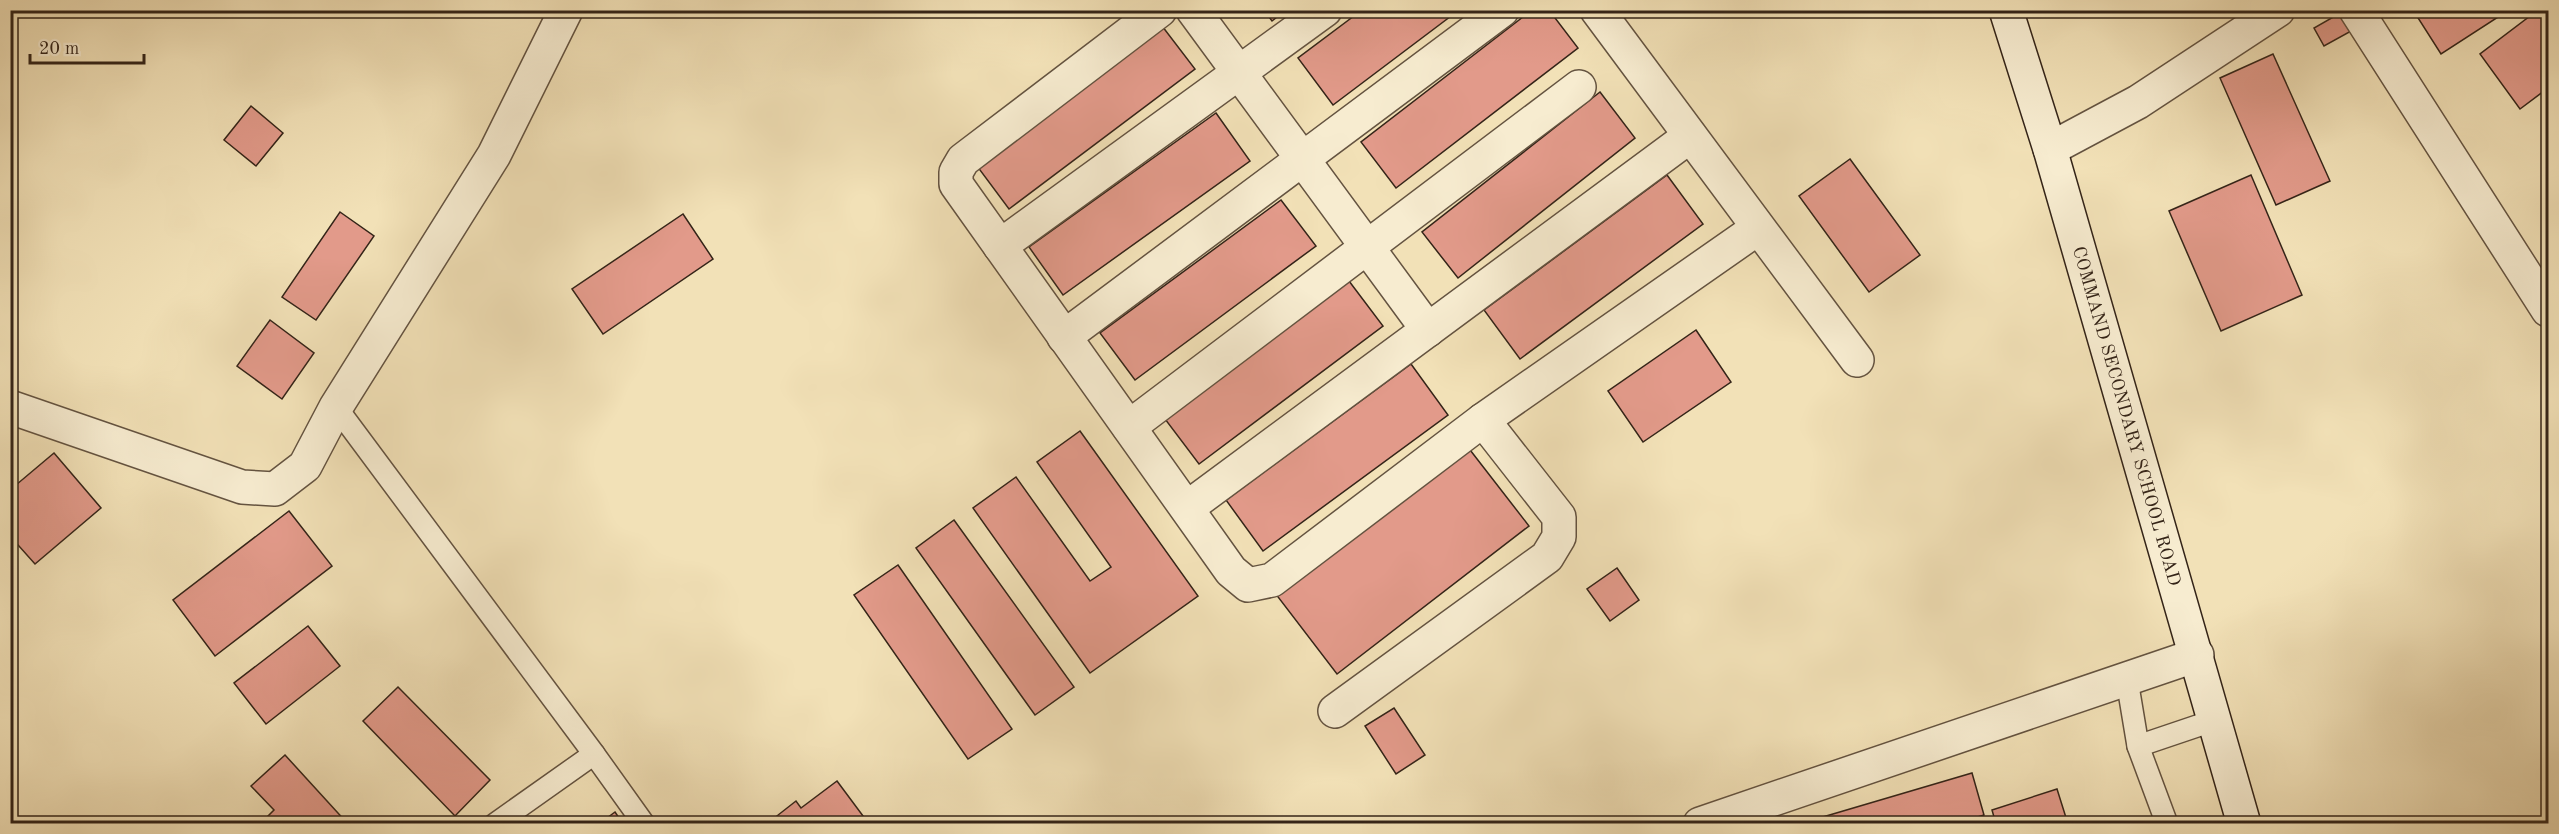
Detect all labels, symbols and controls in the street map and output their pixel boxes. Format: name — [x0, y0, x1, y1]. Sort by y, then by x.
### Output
scale bar — [30, 27, 144, 65]
text: 20 m — [39, 40, 79, 58]
street label: COMMAND SECONDARY SCHOOL ROAD — [2069, 244, 2183, 588]

